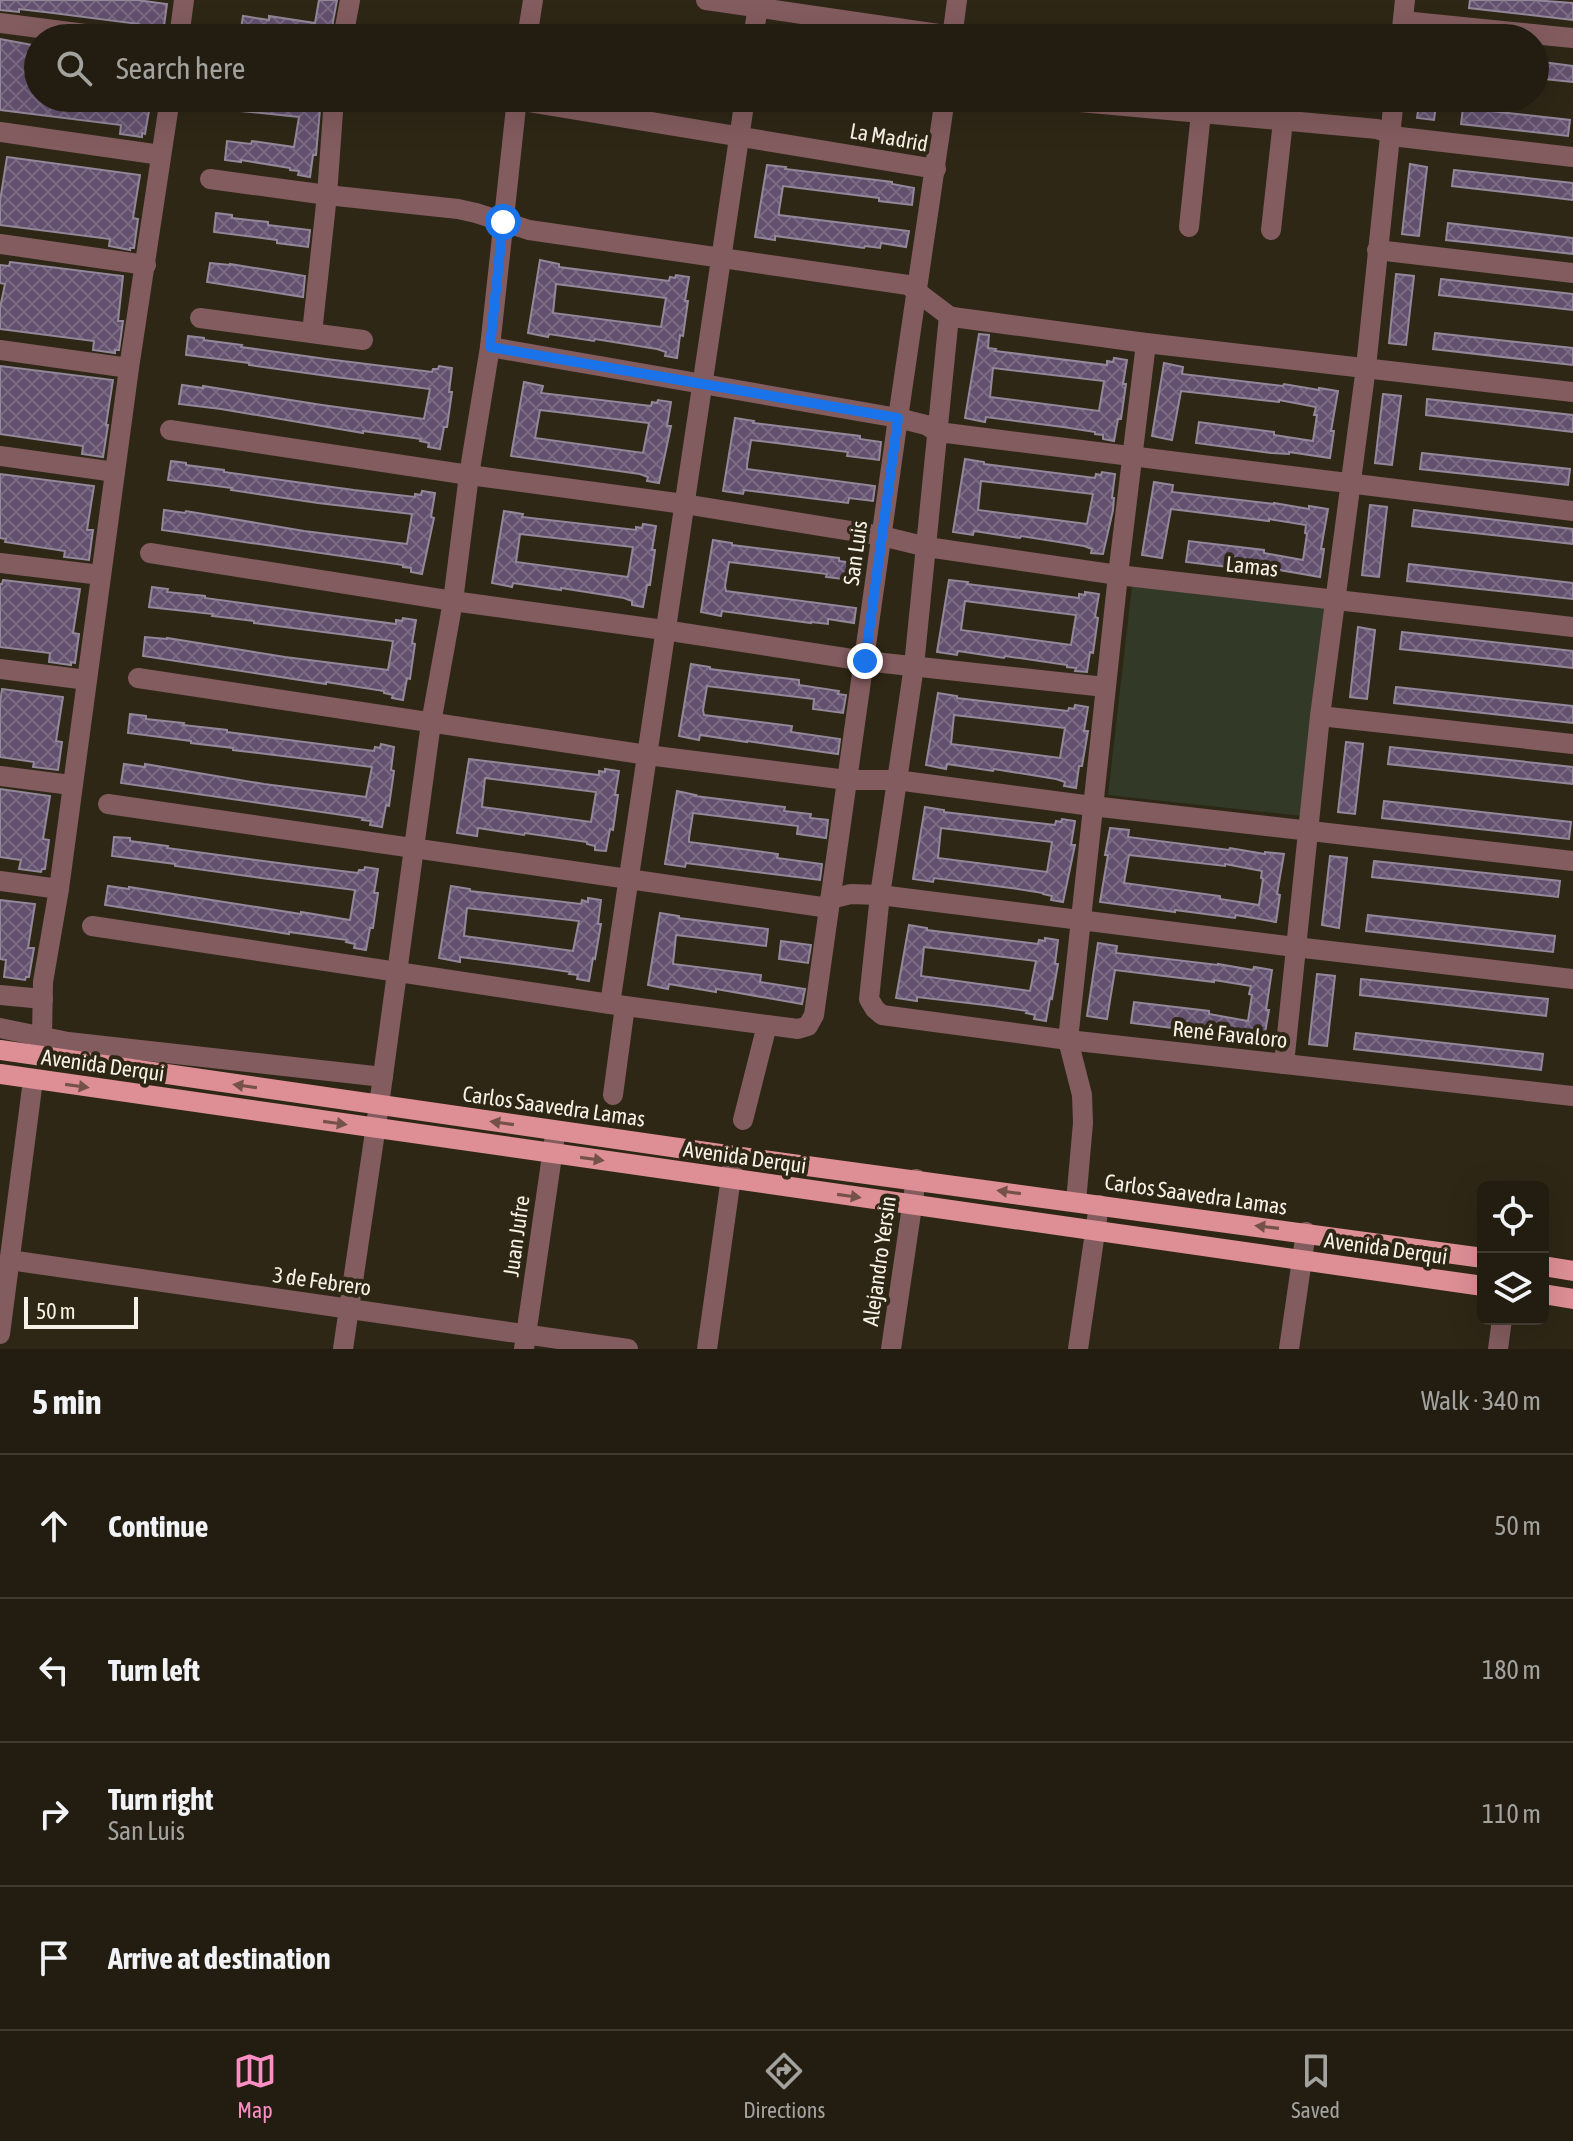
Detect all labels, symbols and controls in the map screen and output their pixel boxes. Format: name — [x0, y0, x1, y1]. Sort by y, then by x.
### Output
search box — [24, 24, 1549, 112]
icon: search — [52, 46, 96, 90]
text: Search here — [116, 51, 245, 85]
street label: La Madrid — [848, 117, 930, 157]
route start — [485, 204, 521, 240]
street label: San Luis — [838, 519, 872, 587]
street label: Lamas — [1224, 550, 1280, 582]
route end — [847, 643, 883, 679]
street label: René Favaloro — [1171, 1015, 1289, 1053]
street label: Avenida Derqui — [40, 1044, 166, 1086]
one-way arrow — [232, 1079, 257, 1092]
one-way arrow — [65, 1080, 90, 1093]
street label: Carlos Saavedra Lamas — [461, 1080, 647, 1132]
one-way arrow — [322, 1116, 347, 1129]
one-way arrow — [489, 1116, 514, 1129]
street label: Avenida Derqui — [682, 1136, 808, 1178]
one-way arrow — [580, 1153, 605, 1166]
street label: Carlos Saavedra Lamas — [1103, 1168, 1289, 1220]
map controls — [1477, 1181, 1549, 1325]
button: locate — [1477, 1181, 1549, 1253]
one-way arrow — [997, 1186, 1022, 1199]
one-way arrow — [837, 1190, 862, 1203]
street label: Juan Jufre — [497, 1194, 535, 1278]
street label: Alejandro Yersin — [857, 1194, 901, 1328]
one-way arrow — [1254, 1220, 1279, 1233]
street label: Avenida Derqui — [1323, 1227, 1449, 1269]
button: layers — [1477, 1253, 1549, 1325]
street label: 3 de Febrero — [271, 1261, 373, 1301]
scale bar — [24, 1293, 138, 1329]
text: 50 m — [36, 1298, 76, 1324]
text: 5 min — [32, 1382, 101, 1421]
text: Walk · 340 m — [1421, 1386, 1541, 1416]
icon: ahead — [32, 1504, 76, 1548]
text: Continue — [108, 1509, 208, 1543]
text: 50 m — [1494, 1511, 1541, 1541]
icon: left — [32, 1648, 76, 1692]
text: Turn left — [108, 1653, 200, 1687]
text: 180 m — [1482, 1655, 1541, 1685]
text: Turn right — [108, 1782, 214, 1816]
icon: right — [32, 1792, 76, 1836]
text: 110 m — [1482, 1799, 1541, 1829]
text: San Luis — [108, 1816, 185, 1846]
icon: arrive — [32, 1936, 76, 1980]
text: Arrive at destination — [108, 1941, 330, 1975]
tab: Map — [233, 2049, 277, 2123]
tab: Directions — [743, 2049, 825, 2123]
tab: Saved — [1291, 2049, 1340, 2123]

